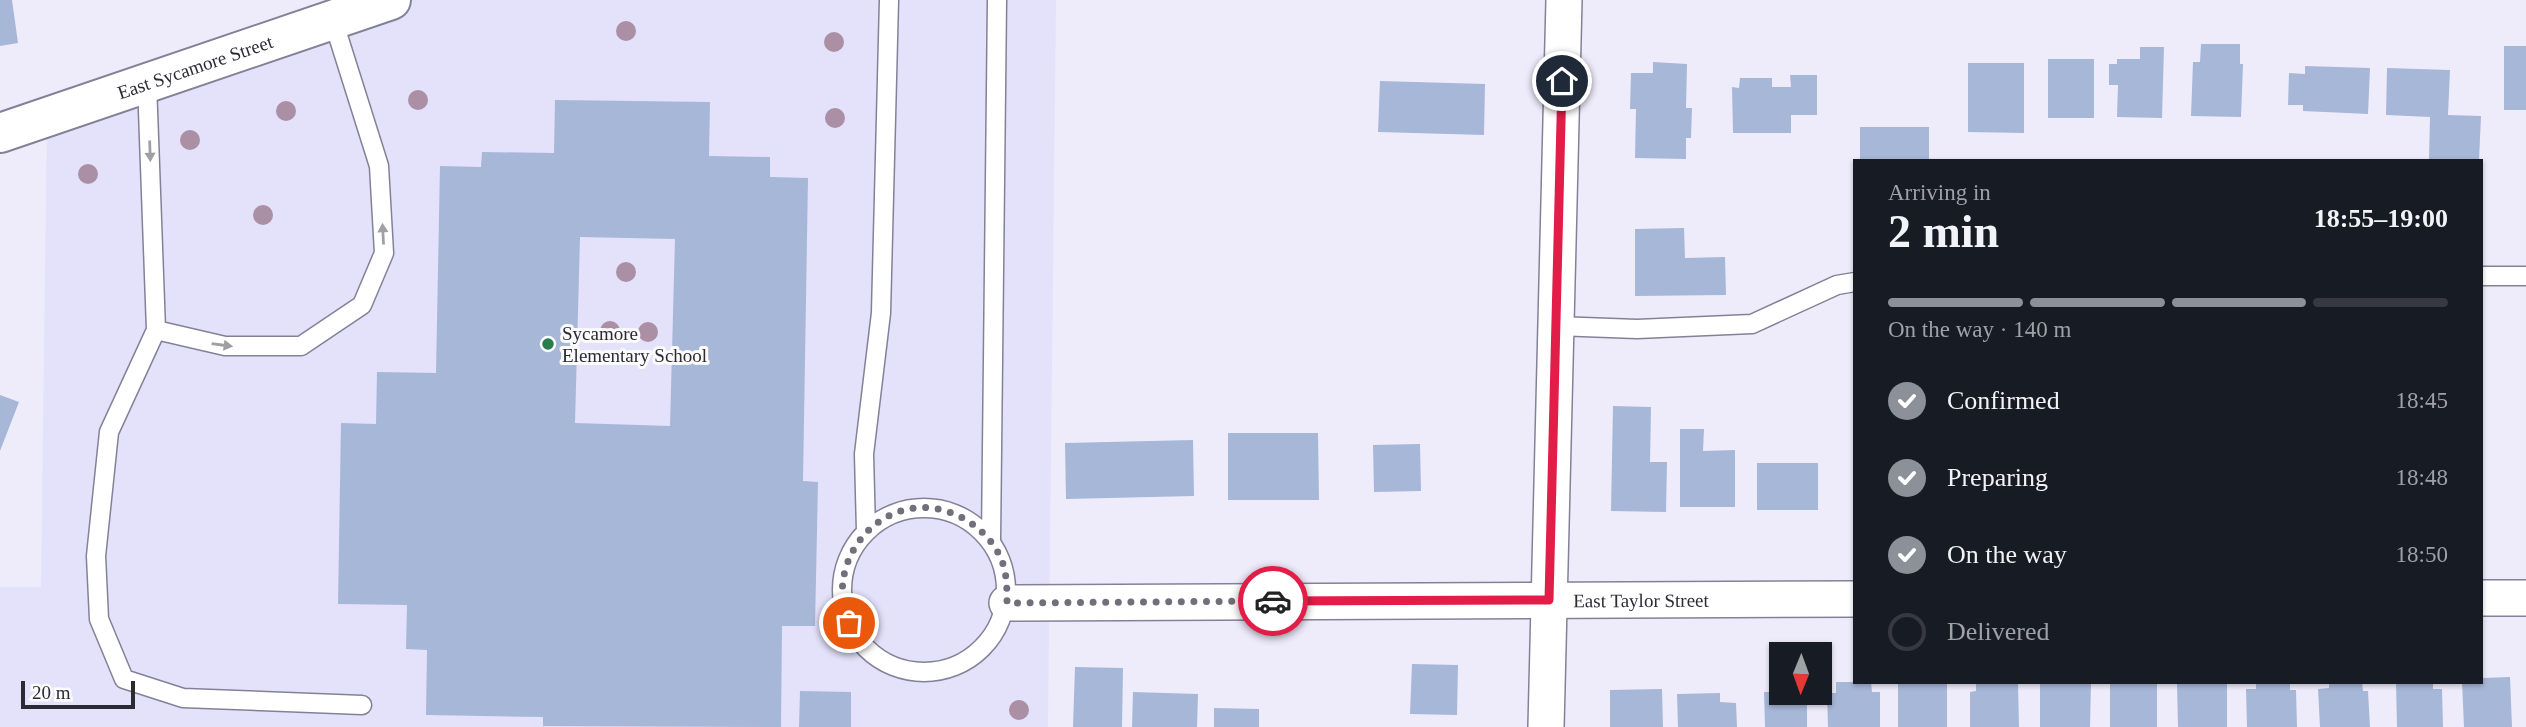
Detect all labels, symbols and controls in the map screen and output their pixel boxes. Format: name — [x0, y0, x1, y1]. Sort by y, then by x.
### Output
street label: East Sycamore Street — [115, 30, 276, 103]
pin — [1532, 51, 1592, 111]
icon: home — [1543, 62, 1581, 100]
one-way arrow — [144, 140, 155, 162]
text: Arriving in — [1888, 180, 1991, 205]
text: 18:55–19:00 — [2314, 204, 2448, 233]
text: 2 min — [1888, 206, 1999, 257]
one-way arrow — [377, 223, 388, 245]
text: On the way · 140 m — [1888, 317, 2071, 342]
place label: Sycamore Elementary School — [562, 323, 707, 366]
marker: Sycamore Elementary School — [540, 336, 556, 352]
one-way arrow — [211, 339, 233, 350]
icon: check — [1888, 382, 1926, 420]
text: Confirmed — [1947, 386, 2060, 415]
text: 18:45 — [2396, 388, 2448, 413]
icon: check — [1888, 459, 1926, 497]
text: Preparing — [1947, 463, 2048, 492]
text: 18:48 — [2396, 465, 2448, 490]
icon: check — [1888, 536, 1926, 574]
text: On the way — [1947, 540, 2067, 569]
text: 18:50 — [2396, 542, 2448, 567]
courier — [1238, 566, 1308, 636]
icon: car — [1254, 582, 1292, 620]
street label: East Taylor Street — [1573, 589, 1710, 611]
pin — [819, 593, 879, 653]
icon: bag — [830, 604, 868, 642]
text: Delivered — [1947, 617, 2050, 646]
north arrow — [1769, 642, 1832, 705]
map controls — [1769, 642, 1832, 705]
scale bar — [21, 678, 135, 710]
text: 20 m — [32, 682, 71, 703]

